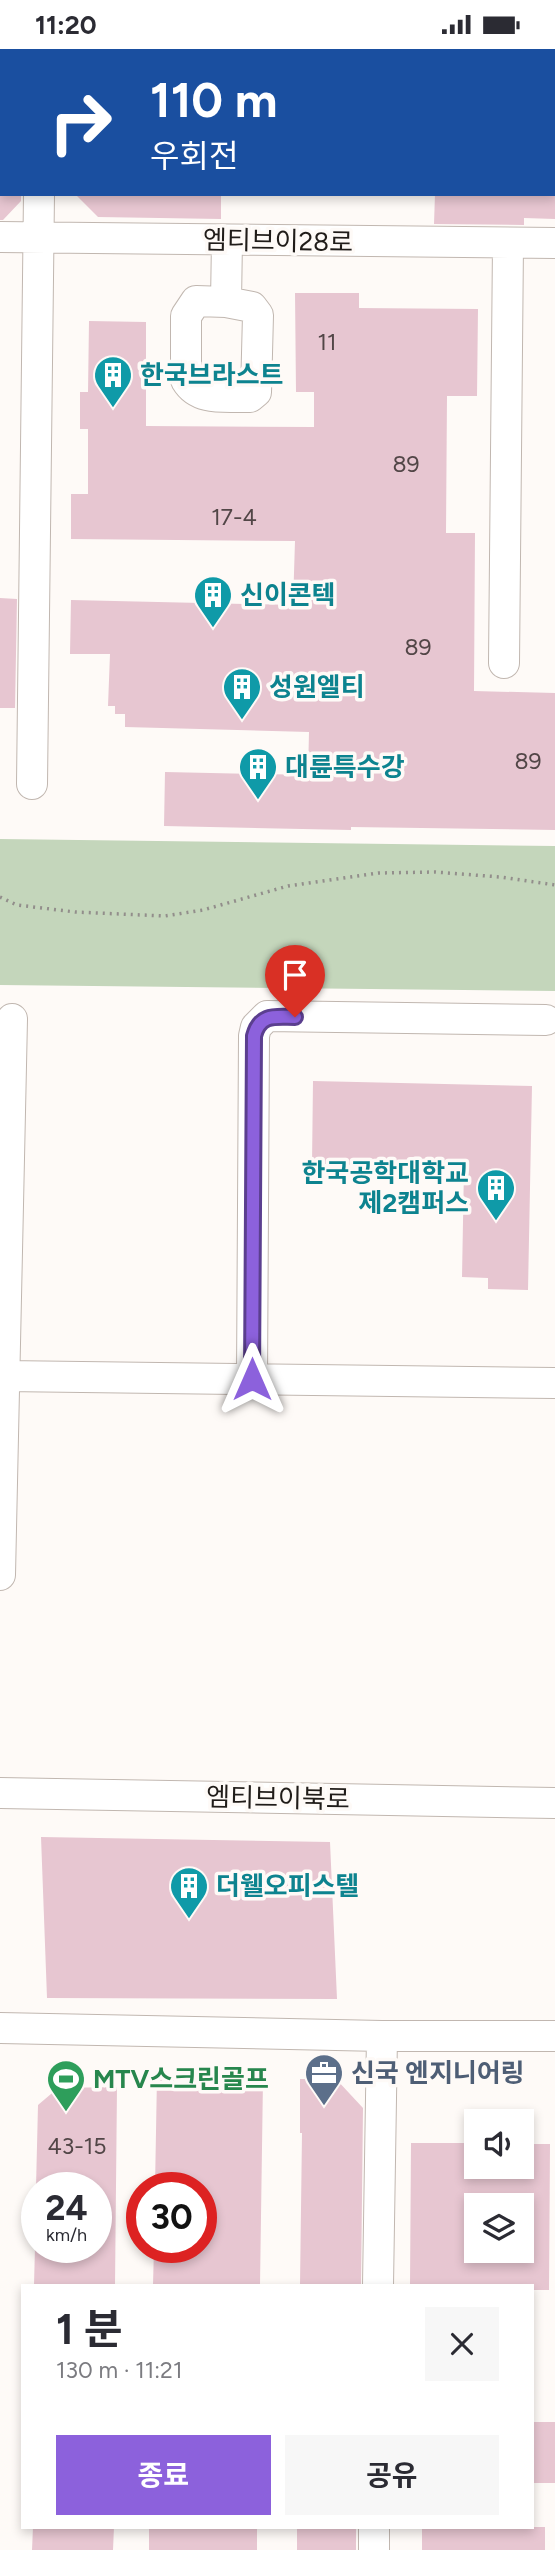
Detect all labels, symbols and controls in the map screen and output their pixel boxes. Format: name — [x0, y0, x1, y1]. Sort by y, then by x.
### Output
text: 11:20 — [35, 9, 97, 41]
text: 110 m — [150, 70, 278, 129]
icon: right — [35, 77, 126, 168]
text: 우회전 — [150, 137, 238, 175]
street label: 엠티브이28로 — [203, 224, 353, 258]
house number: 11 — [318, 328, 337, 356]
building icon: 한국브라스트 — [92, 354, 134, 409]
place label: 한국브라스트 — [140, 359, 284, 391]
house number: 89 — [392, 450, 420, 478]
house number: 17-4 — [211, 503, 257, 531]
building icon: 신이콘텍 — [192, 574, 234, 629]
place label: 신이콘텍 — [240, 579, 336, 611]
house number: 89 — [404, 633, 432, 661]
building icon: 성원엘티 — [221, 666, 263, 721]
place label: 성원엘티 — [269, 671, 365, 703]
building icon: 대륜특수강 — [237, 746, 279, 801]
house number: 89 — [514, 747, 542, 775]
place label: 대륜특수강 — [285, 751, 405, 783]
pin — [265, 945, 325, 1017]
icon: arrive — [276, 956, 314, 994]
place label: 한국공학대학교 제2캠퍼스 — [302, 1157, 469, 1219]
building icon: 한국공학대학교 제2캠퍼스 — [475, 1167, 517, 1222]
position arrow — [215, 1342, 289, 1416]
street label: 엠티브이북로 — [206, 1781, 350, 1815]
building icon: 더웰오피스텔 — [168, 1865, 210, 1920]
place label: 더웰오피스텔 — [216, 1870, 360, 1902]
office icon: 신국 엔지니어링 — [303, 2052, 345, 2107]
place label: 신국 엔지니어링 — [351, 2057, 525, 2089]
sports icon: MTV스크린골프 — [45, 2058, 87, 2113]
place label: MTV스크린골프 — [93, 2063, 269, 2095]
map controls — [464, 2109, 534, 2263]
button: sound — [464, 2109, 534, 2179]
house number: 43-15 — [47, 2132, 107, 2160]
speed limit sign: 30 — [126, 2172, 217, 2263]
text: 24 — [45, 2187, 88, 2229]
button: layers — [464, 2193, 534, 2263]
text: km/h — [46, 2224, 87, 2246]
text: 1 분 — [56, 2304, 122, 2355]
button: close — [425, 2307, 499, 2381]
text: 130 m · 11:21 — [56, 2356, 182, 2384]
button: 종료 — [56, 2435, 271, 2515]
button: 공유 — [285, 2435, 499, 2515]

